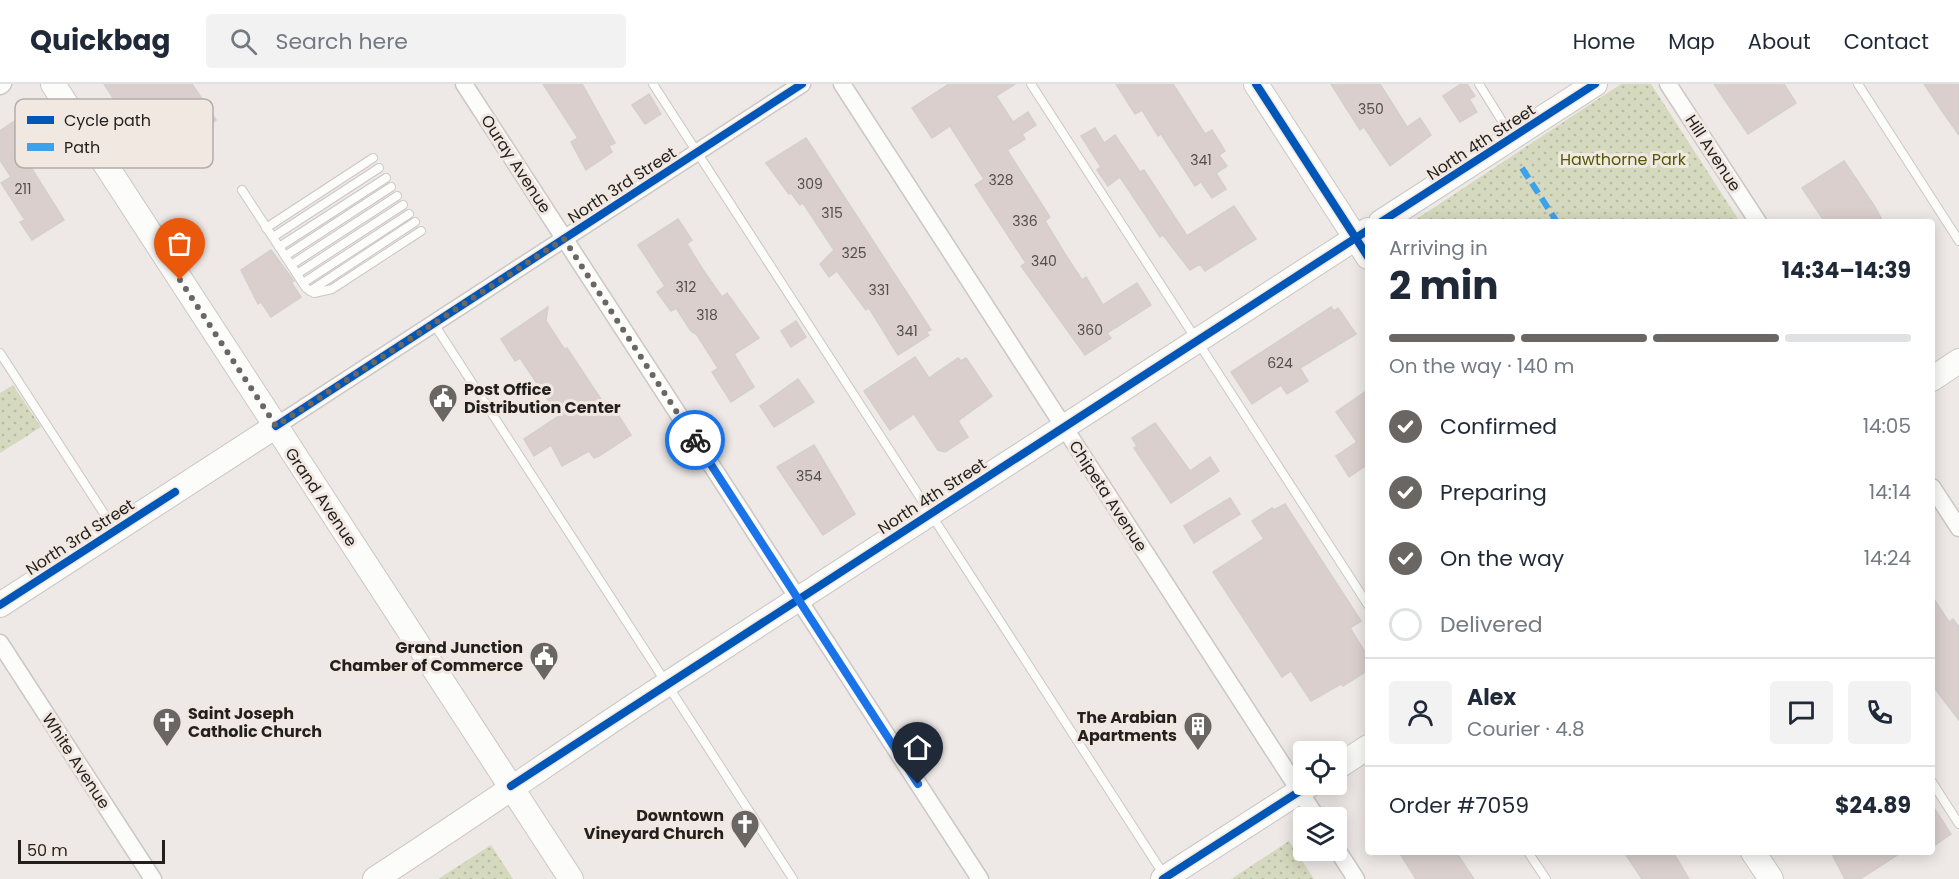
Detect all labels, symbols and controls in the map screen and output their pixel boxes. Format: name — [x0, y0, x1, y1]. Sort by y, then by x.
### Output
search box — [206, 14, 626, 68]
text: Quickbag — [30, 21, 170, 60]
icon: search — [227, 25, 260, 58]
text: Search here — [275, 26, 408, 57]
text: Home — [1573, 27, 1635, 56]
text: Map — [1668, 27, 1715, 56]
text: About — [1748, 27, 1811, 56]
text: Contact — [1844, 27, 1929, 56]
street label: North 4th Street — [1422, 98, 1540, 186]
legend — [15, 99, 213, 168]
house number: 350 — [1358, 99, 1384, 119]
text: Cycle path — [64, 109, 151, 132]
street label: Ouray Avenue — [476, 110, 556, 218]
street label: Hill Avenue — [1680, 110, 1746, 196]
text: Path — [64, 136, 100, 159]
street label: North 3rd Street — [563, 141, 681, 229]
park label: Hawthorne Park — [1560, 148, 1687, 171]
house number: 341 — [1190, 150, 1212, 170]
house number: 328 — [988, 170, 1014, 190]
house number: 309 — [797, 174, 823, 194]
house number: 211 — [14, 179, 32, 199]
house number: 315 — [821, 203, 843, 223]
house number: 336 — [1012, 211, 1038, 231]
pin — [154, 218, 205, 280]
icon: bag — [163, 227, 196, 260]
text: Arriving in — [1389, 234, 1488, 262]
house number: 325 — [841, 243, 867, 263]
house number: 340 — [1031, 251, 1057, 271]
text: 14:34–14:39 — [1782, 255, 1911, 286]
text: 2 min — [1389, 258, 1499, 313]
house number: 312 — [676, 277, 696, 297]
house number: 331 — [869, 280, 889, 300]
house number: 318 — [696, 305, 718, 325]
house number: 360 — [1077, 320, 1103, 340]
house number: 341 — [896, 321, 918, 341]
text: On the way · 140 m — [1389, 352, 1574, 380]
house number: 624 — [1267, 353, 1293, 373]
place label: Post Office Distribution Center — [464, 378, 621, 419]
public building icon: Post Office Distribution Center — [427, 382, 459, 424]
courier — [665, 410, 725, 470]
icon: check — [1389, 410, 1422, 443]
text: Confirmed — [1440, 411, 1557, 442]
text: 14:05 — [1863, 412, 1911, 440]
icon: bike — [679, 424, 712, 457]
street label: Chipeta Avenue — [1063, 436, 1153, 556]
street label: Grand Avenue — [279, 443, 363, 551]
street label: North 4th Street — [873, 452, 991, 540]
house number: 354 — [796, 466, 822, 486]
icon: check — [1389, 476, 1422, 509]
text: Preparing — [1440, 477, 1547, 508]
text: 14:14 — [1869, 478, 1911, 506]
street label: North 3rd Street — [21, 493, 139, 581]
icon: check — [1389, 542, 1422, 575]
text: On the way — [1440, 543, 1564, 574]
text: 14:24 — [1864, 544, 1911, 572]
text: Delivered — [1440, 609, 1543, 640]
place label: Grand Junction Chamber of Commerce — [329, 636, 523, 677]
public building icon: Grand Junction Chamber of Commerce — [528, 640, 560, 682]
button: person — [1389, 681, 1452, 744]
button: chat — [1770, 681, 1833, 744]
button: phone — [1848, 681, 1911, 744]
text: Alex — [1467, 682, 1516, 713]
place label: Saint Joseph Catholic Church — [188, 702, 322, 743]
church icon: Saint Joseph Catholic Church — [151, 706, 183, 748]
place label: The Arabian Apartments — [1077, 706, 1177, 747]
street label: White Avenue — [36, 709, 116, 813]
building icon: The Arabian Apartments — [1182, 710, 1214, 752]
text: Courier · 4.8 — [1467, 715, 1585, 743]
pin — [892, 722, 943, 784]
icon: home — [901, 731, 934, 764]
map controls — [1293, 741, 1347, 861]
button: locate — [1293, 741, 1347, 795]
text: Order #7059 — [1389, 790, 1529, 821]
text: $24.89 — [1835, 790, 1911, 821]
place label: Downtown Vineyard Church — [584, 804, 724, 845]
button: layers — [1293, 807, 1347, 861]
church icon: Downtown Vineyard Church — [729, 808, 761, 850]
scale bar — [18, 837, 165, 864]
text: 50 m — [27, 839, 68, 862]

